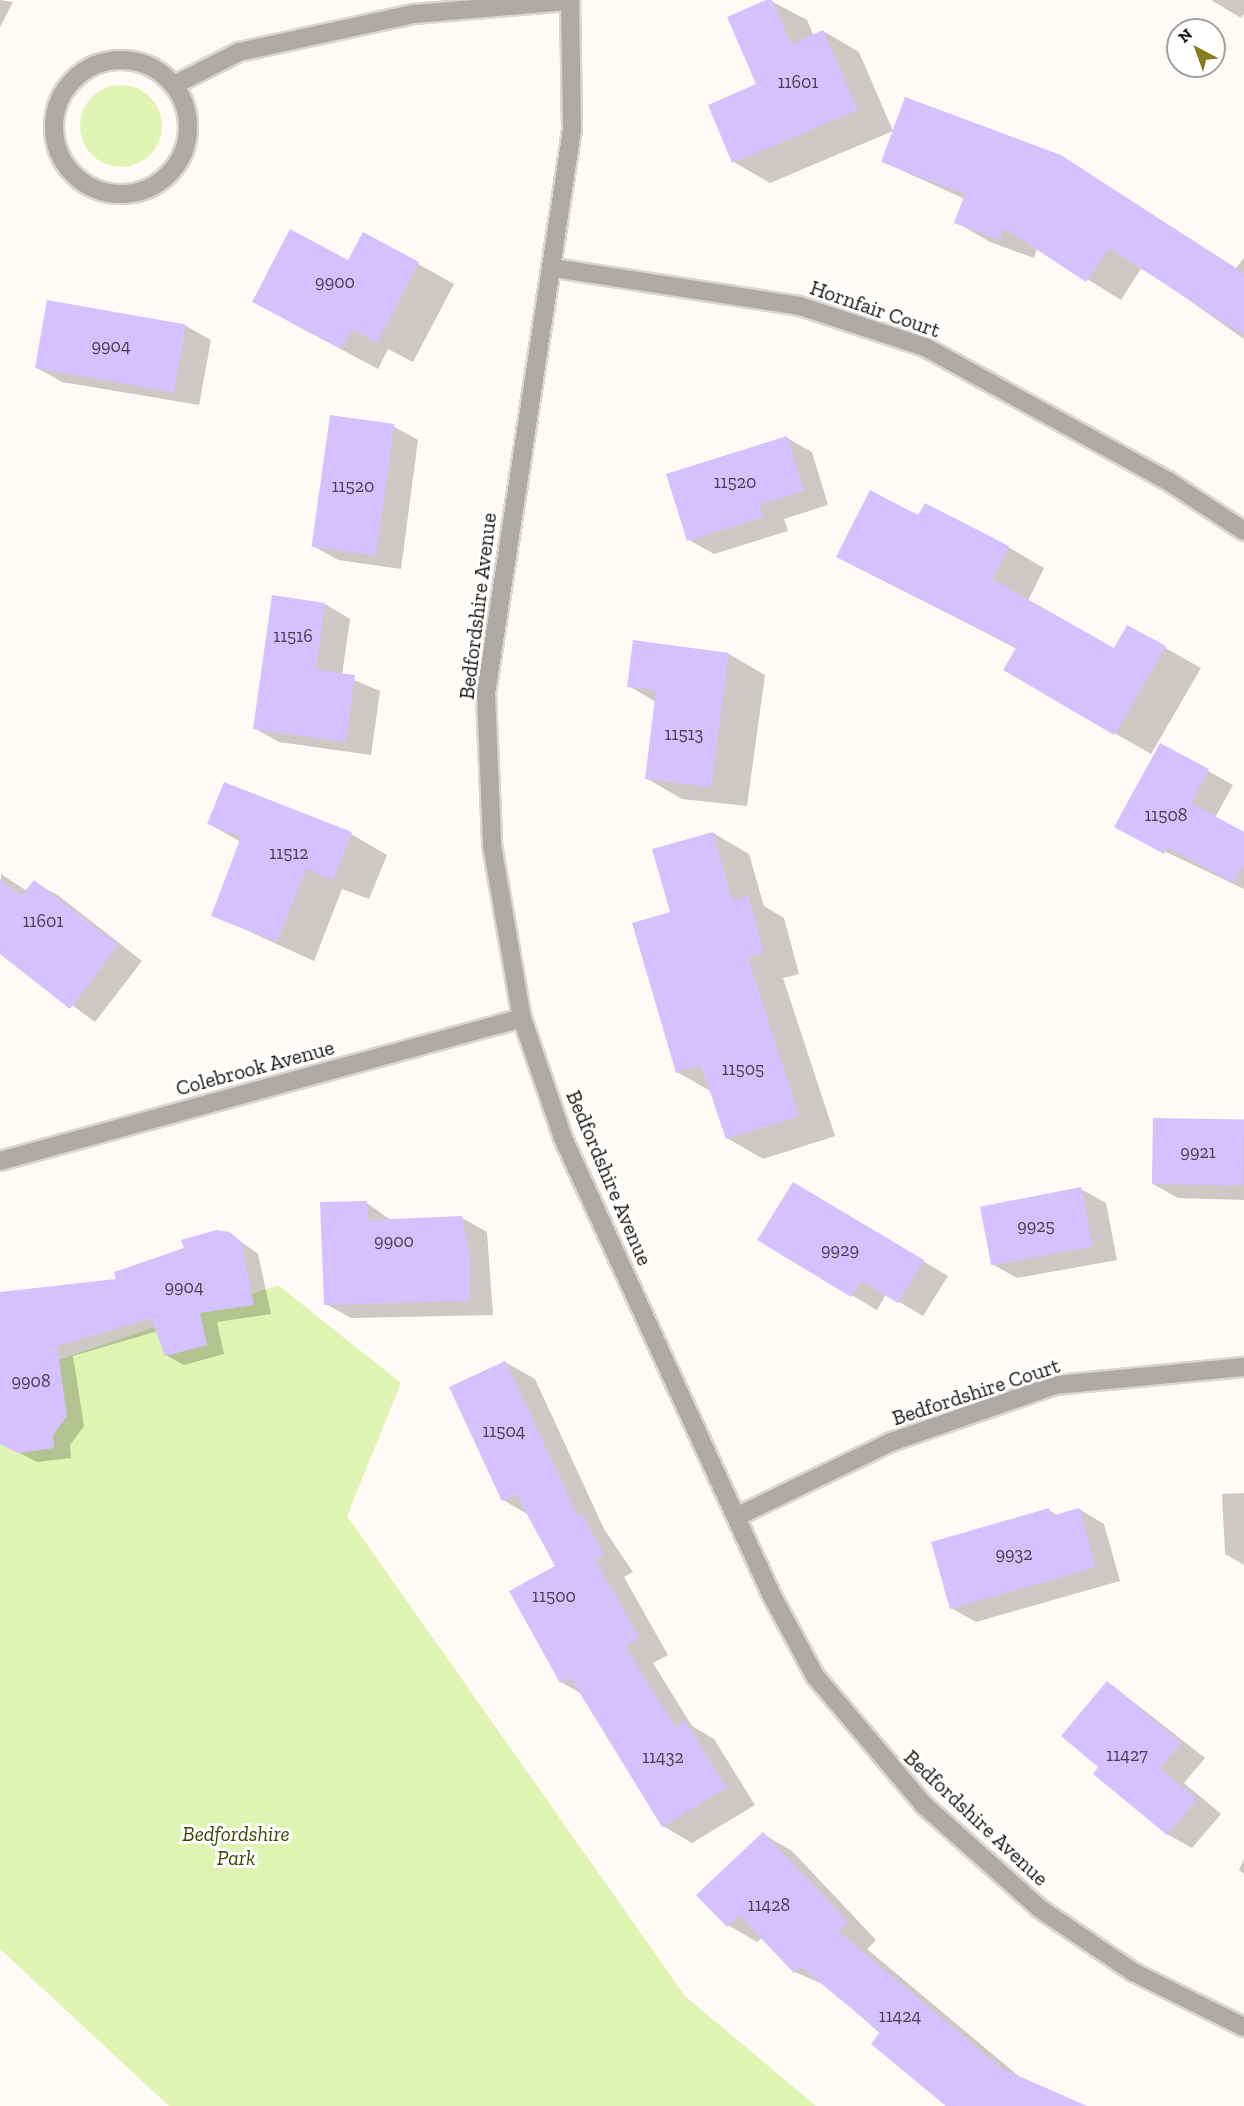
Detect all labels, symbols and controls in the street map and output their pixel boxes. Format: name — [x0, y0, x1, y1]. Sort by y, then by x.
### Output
north arrow — [1166, 18, 1226, 78]
text: N — [1174, 24, 1196, 47]
house number: 11601 — [778, 71, 818, 93]
house number: 9900 — [315, 271, 355, 293]
street label: Hornfair Court — [807, 275, 943, 343]
house number: 9904 — [91, 335, 131, 357]
house number: 11520 — [714, 471, 756, 493]
house number: 11520 — [332, 475, 374, 497]
street label: Bedfordshire Avenue — [454, 511, 502, 701]
house number: 11516 — [273, 625, 313, 647]
house number: 11513 — [665, 723, 703, 745]
house number: 11508 — [1144, 804, 1188, 826]
house number: 11512 — [269, 842, 309, 864]
house number: 11601 — [23, 910, 63, 932]
street label: Colebrook Avenue — [173, 1035, 337, 1101]
house number: 11505 — [722, 1058, 764, 1080]
street label: Bedfordshire Avenue — [561, 1086, 657, 1270]
house number: 9921 — [1180, 1141, 1216, 1163]
house number: 9925 — [1017, 1215, 1055, 1237]
house number: 9900 — [374, 1230, 414, 1252]
house number: 9929 — [821, 1239, 859, 1261]
house number: 9904 — [164, 1276, 204, 1298]
street label: Bedfordshire Court — [889, 1353, 1063, 1431]
house number: 9908 — [11, 1370, 51, 1392]
house number: 11504 — [482, 1420, 526, 1442]
house number: 9932 — [995, 1543, 1033, 1565]
house number: 11500 — [532, 1585, 576, 1607]
street label: Bedfordshire Avenue — [898, 1744, 1054, 1892]
house number: 11427 — [1106, 1744, 1148, 1766]
house number: 11432 — [642, 1746, 684, 1768]
park label: Bedfordshire Park — [182, 1821, 290, 1871]
house number: 11428 — [748, 1894, 790, 1916]
house number: 11424 — [879, 2005, 921, 2027]

